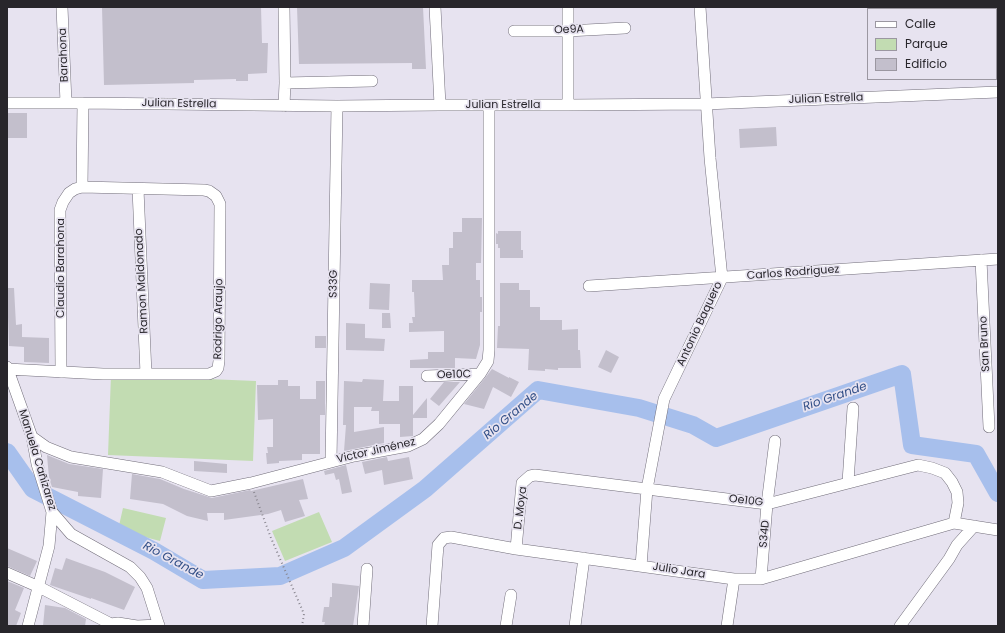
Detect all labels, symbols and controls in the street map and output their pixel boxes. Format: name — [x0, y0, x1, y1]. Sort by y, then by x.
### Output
legend — [867, 8, 997, 80]
text: Calle — [905, 15, 936, 32]
street label: Oe9A — [554, 23, 584, 37]
street label: Barahona — [56, 28, 72, 82]
text: Parque — [905, 35, 948, 52]
text: Edificio — [905, 55, 947, 72]
street label: Julian Estrella — [788, 91, 864, 107]
street label: Julian Estrella — [141, 97, 217, 111]
street label: Julian Estrella — [466, 98, 540, 112]
street label: Claudio Barahona — [54, 218, 68, 318]
street label: Ramon Maldonado — [133, 228, 151, 334]
street label: Carlos Rodriguez — [746, 263, 840, 283]
street label: S33G — [327, 270, 341, 298]
street label: Rodrigo Araujo — [212, 278, 226, 360]
street label: Antonio Baquero — [675, 280, 725, 368]
street label: San Bruno — [977, 316, 993, 372]
street label: Oe10C — [437, 368, 471, 382]
water label: Rio Grande — [801, 379, 869, 415]
water label: Rio Grande — [481, 389, 541, 443]
street label: Manuela Cañizarez — [15, 408, 59, 512]
street label: Victor Jiménez — [335, 436, 417, 466]
street label: D. Moya — [512, 486, 530, 530]
street label: Oe10G — [728, 492, 764, 510]
street label: S34D — [757, 520, 773, 548]
water label: Rio Grande — [140, 539, 206, 583]
street label: Julio Jara — [652, 560, 706, 582]

